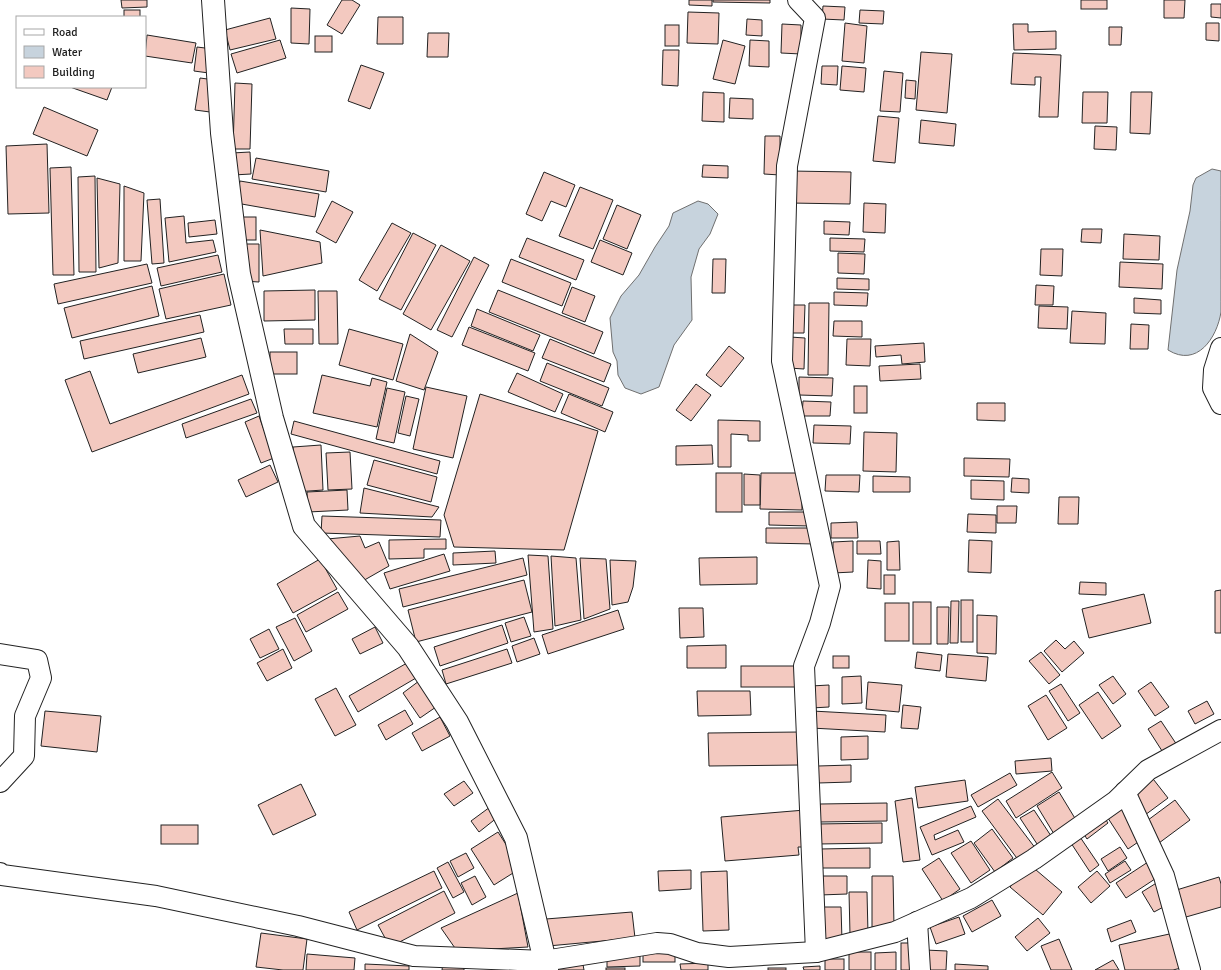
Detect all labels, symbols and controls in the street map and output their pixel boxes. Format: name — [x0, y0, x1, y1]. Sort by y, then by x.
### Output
legend — [16, 16, 146, 88]
text: Road — [52, 25, 78, 40]
text: Water — [52, 45, 83, 60]
text: Building — [52, 65, 95, 80]

